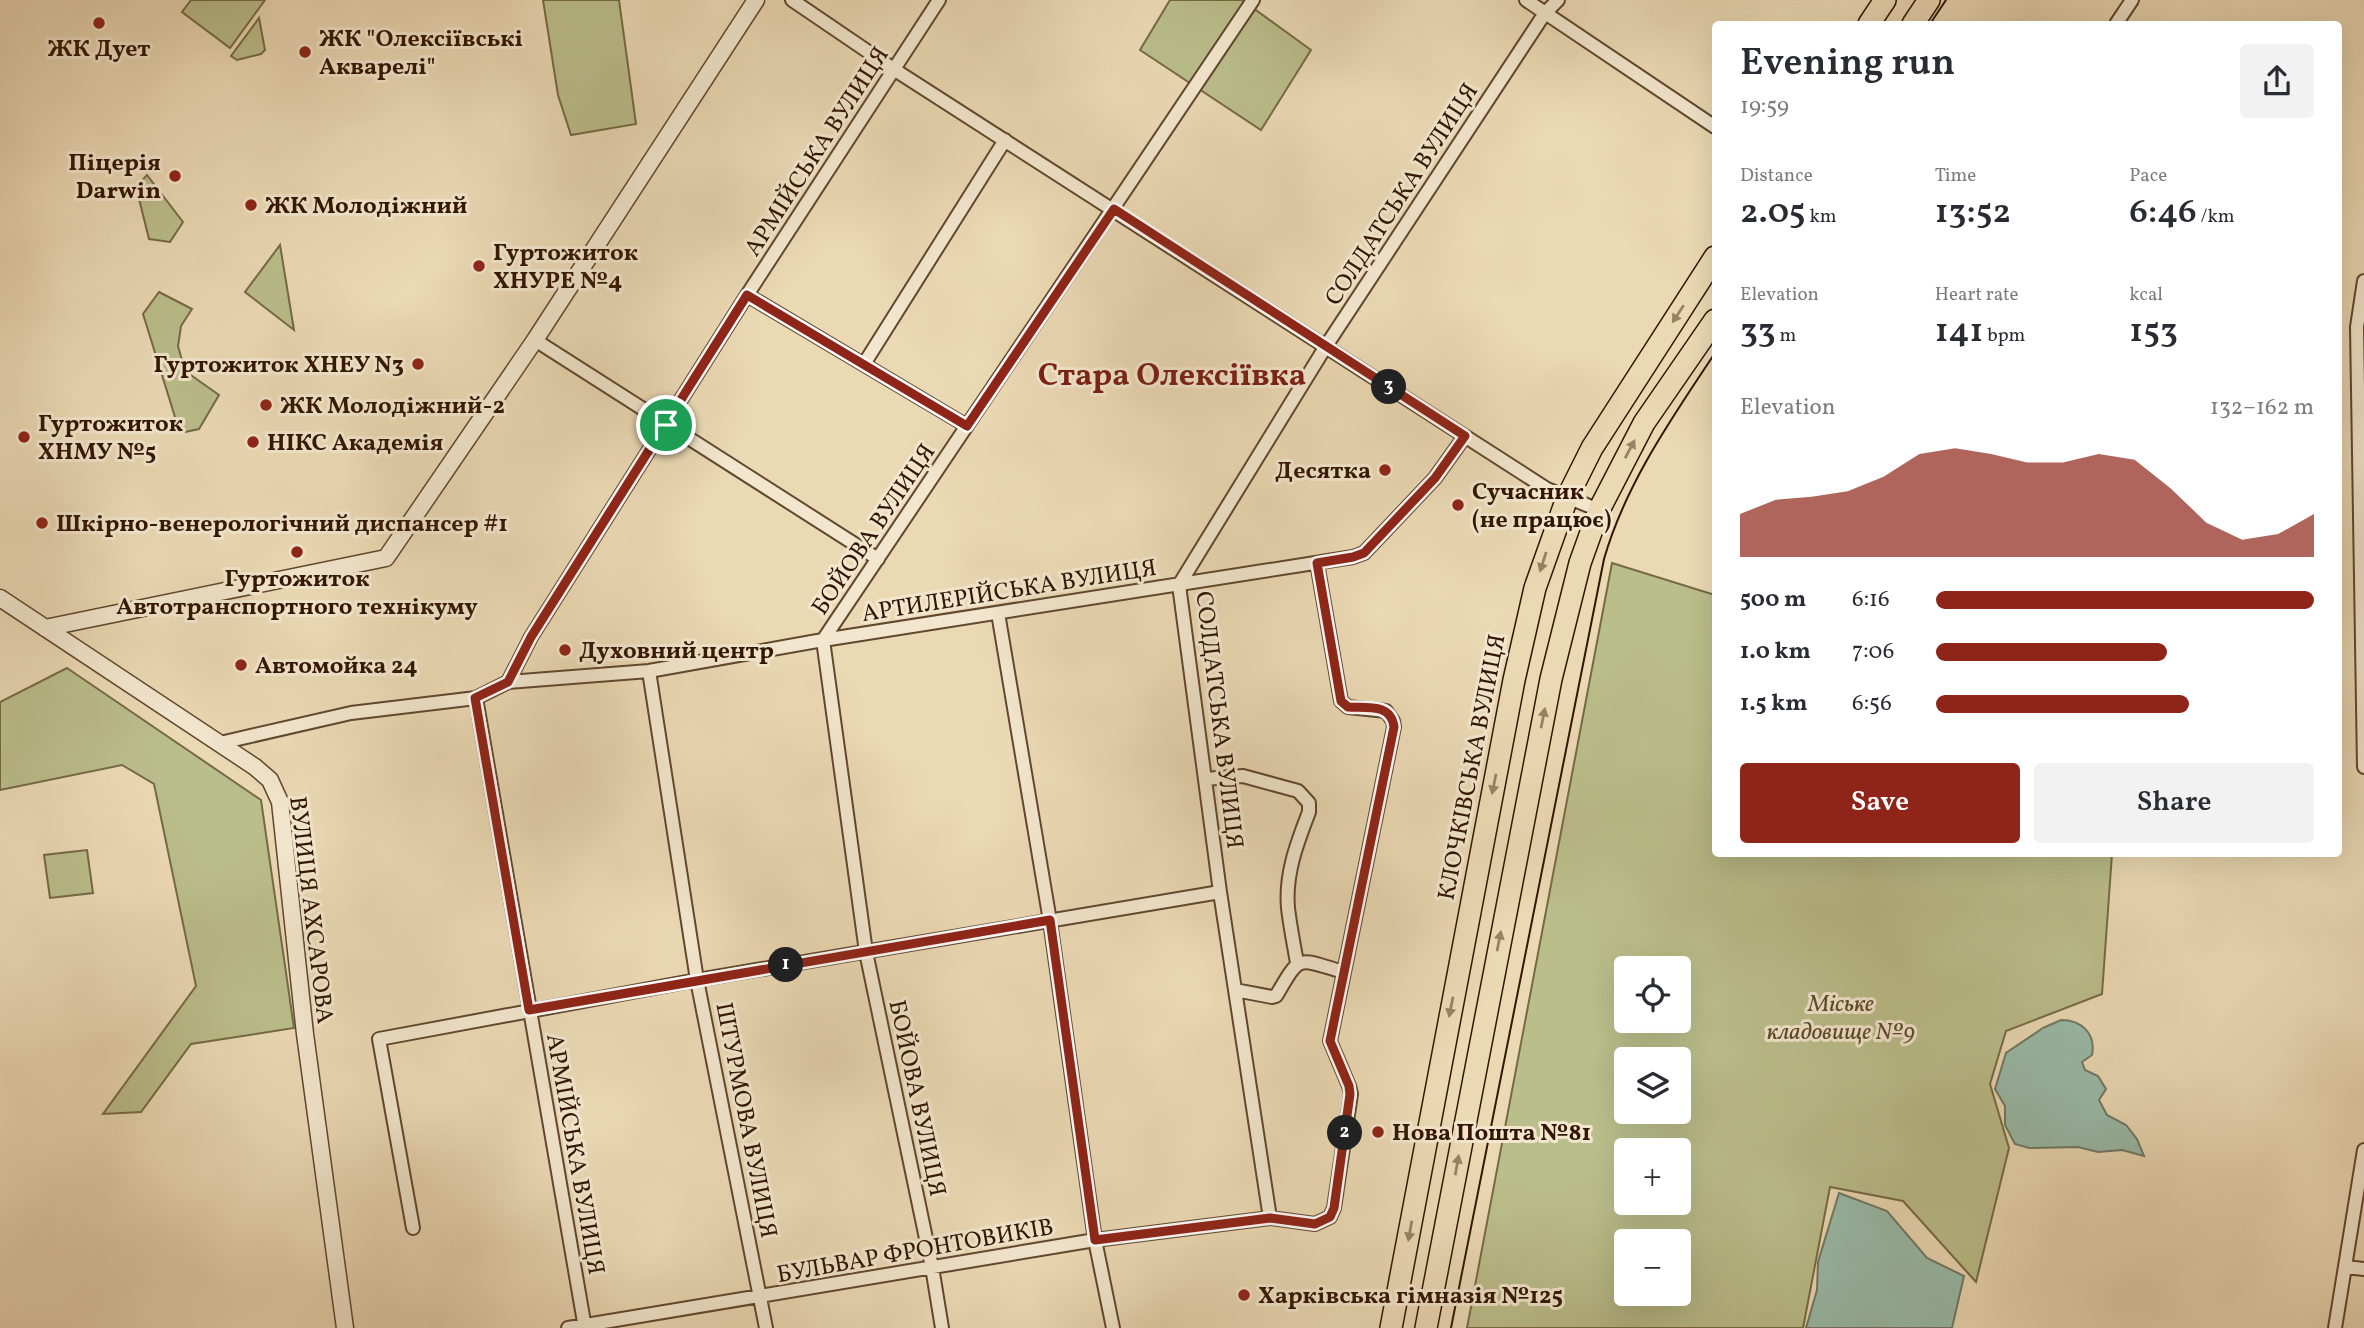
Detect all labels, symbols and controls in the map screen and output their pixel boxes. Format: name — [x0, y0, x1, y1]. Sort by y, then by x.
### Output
marker: ЖК Дует — [91, 15, 107, 31]
place label: ЖК "Олексіївські Акварелі" — [319, 23, 523, 85]
place label: ЖК Дует — [48, 33, 151, 67]
text: Evening run — [1740, 38, 1955, 91]
street label: АРМІЙСЬКА ВУЛИЦЯ — [737, 40, 898, 264]
marker: ЖК "Олексіївські Акварелі" — [297, 44, 313, 60]
button: share — [2240, 44, 2314, 118]
street label: СОЛДАТСЬКА ВУЛИЦЯ — [1318, 77, 1488, 313]
text: 19:59 — [1740, 91, 1789, 123]
place label: Піцерія Darwin — [68, 147, 161, 209]
text: Distance — [1740, 163, 1813, 189]
text: Time — [1935, 163, 1976, 189]
text: Pace — [2129, 163, 2167, 189]
marker: Піцерія Darwin — [167, 168, 183, 184]
text: 2.05 — [1740, 189, 1806, 237]
text: 13:52 — [1935, 189, 2011, 237]
text: 6:46 — [2129, 189, 2197, 237]
place label: ЖК Молодіжний — [265, 190, 467, 224]
marker: ЖК Молодіжний — [243, 197, 259, 213]
text: km — [1806, 204, 1837, 230]
text: /km — [2197, 204, 2235, 230]
place label: Гуртожиток ХНУРЕ №4 — [493, 237, 638, 299]
marker: Гуртожиток ХНУРЕ №4 — [471, 258, 487, 274]
text: Elevation — [1740, 282, 1819, 308]
text: Heart rate — [1935, 282, 2019, 308]
text: kcal — [2129, 282, 2163, 308]
one-way arrow — [1672, 305, 1685, 324]
text: 33 — [1740, 308, 1776, 356]
text: 141 — [1935, 308, 1983, 356]
text: 153 — [2129, 308, 2178, 356]
text: m — [1776, 323, 1796, 349]
text: bpm — [1983, 323, 2025, 349]
place label: Гуртожиток ХНЕУ N3 — [154, 349, 404, 383]
district label: Стара Олексіївка — [1038, 355, 1306, 399]
marker: Гуртожиток ХНЕУ N3 — [410, 356, 426, 372]
pin: 3 — [1372, 370, 1406, 404]
text: 3 — [1384, 373, 1393, 399]
place label: ЖК Молодіжний-2 — [280, 390, 505, 424]
text: Elevation — [1740, 392, 1836, 424]
text: 132–162 m — [2210, 392, 2314, 424]
pin — [636, 395, 696, 455]
marker: ЖК Молодіжний-2 — [258, 397, 274, 413]
icon: arrive — [647, 406, 685, 444]
place label: Гуртожиток ХНМУ №5 — [38, 408, 183, 470]
place label: НІКС Академія — [267, 427, 443, 461]
marker: Гуртожиток ХНМУ №5 — [16, 429, 32, 445]
marker: НІКС Академія — [245, 434, 261, 450]
street label: БОЙОВА ВУЛИЦЯ — [805, 438, 945, 623]
one-way arrow — [1624, 439, 1636, 459]
place label: Десятка — [1275, 455, 1371, 489]
marker: Десятка — [1377, 462, 1393, 478]
place label: Сучасник (не працює) — [1472, 476, 1611, 538]
marker: Сучасник (не працює) — [1450, 497, 1466, 513]
place label: Шкірно-венерологічний диспансер #1 — [56, 508, 508, 542]
marker: Шкірно-венерологічний диспансер #1 — [34, 515, 50, 531]
marker: Гуртожиток Автотранспортного технікуму — [289, 544, 305, 560]
street label: АРТИЛЕРІЙСЬКА ВУЛИЦЯ — [860, 552, 1159, 632]
one-way arrow — [1538, 552, 1548, 573]
place label: Гуртожиток Автотранспортного технікуму — [116, 563, 478, 625]
text: 500 m — [1740, 584, 1806, 616]
text: 6:16 — [1852, 584, 1890, 616]
street label: СОЛДАТСЬКА ВУЛИЦЯ — [1185, 590, 1251, 851]
street label: КЛОЧКІВСЬКА ВУЛИЦЯ — [1430, 631, 1515, 903]
place label: Духовний центр — [579, 635, 774, 669]
text: 1.0 km — [1740, 636, 1811, 668]
text: 7:06 — [1852, 636, 1894, 668]
marker: Духовний центр — [557, 642, 573, 658]
place label: Автомойка 24 — [255, 650, 418, 684]
marker: Автомойка 24 — [233, 657, 249, 673]
text: 1.5 km — [1740, 688, 1807, 720]
text: 6:56 — [1852, 688, 1892, 720]
one-way arrow — [1538, 707, 1549, 729]
button: Save — [1740, 763, 2020, 843]
button: Share — [2034, 763, 2314, 843]
one-way arrow — [1488, 773, 1499, 795]
street label: ВУЛИЦЯ АХСАРОВА — [279, 795, 341, 1026]
one-way arrow — [1494, 930, 1505, 952]
pin: 1 — [768, 948, 804, 982]
text: 1 — [782, 951, 789, 977]
map controls — [1614, 956, 1691, 1306]
button: locate — [1614, 956, 1691, 1033]
park label: Міське кладовище №9 — [1766, 988, 1916, 1050]
one-way arrow — [1445, 996, 1456, 1018]
street label: БОЙОВА ВУЛИЦЯ — [879, 997, 954, 1200]
street label: ШТУРМОВА ВУЛИЦЯ — [705, 1000, 785, 1241]
street label: АРМІЙСЬКА ВУЛИЦЯ — [536, 1031, 612, 1278]
button: layers — [1614, 1047, 1691, 1124]
pin: 2 — [1328, 1116, 1362, 1150]
place label: Нова Пошта №81 — [1392, 1117, 1591, 1151]
text: 2 — [1340, 1119, 1349, 1145]
marker: Нова Пошта №81 — [1370, 1124, 1386, 1140]
button: + — [1614, 1138, 1691, 1215]
one-way arrow — [1452, 1154, 1463, 1176]
street label: БУЛЬВАР ФРОНТОВИКІВ — [774, 1211, 1056, 1293]
one-way arrow — [1404, 1220, 1415, 1242]
button: − — [1614, 1229, 1691, 1306]
place label: Харківська гімназія №125 — [1258, 1280, 1563, 1314]
marker: Харківська гімназія №125 — [1236, 1287, 1252, 1303]

